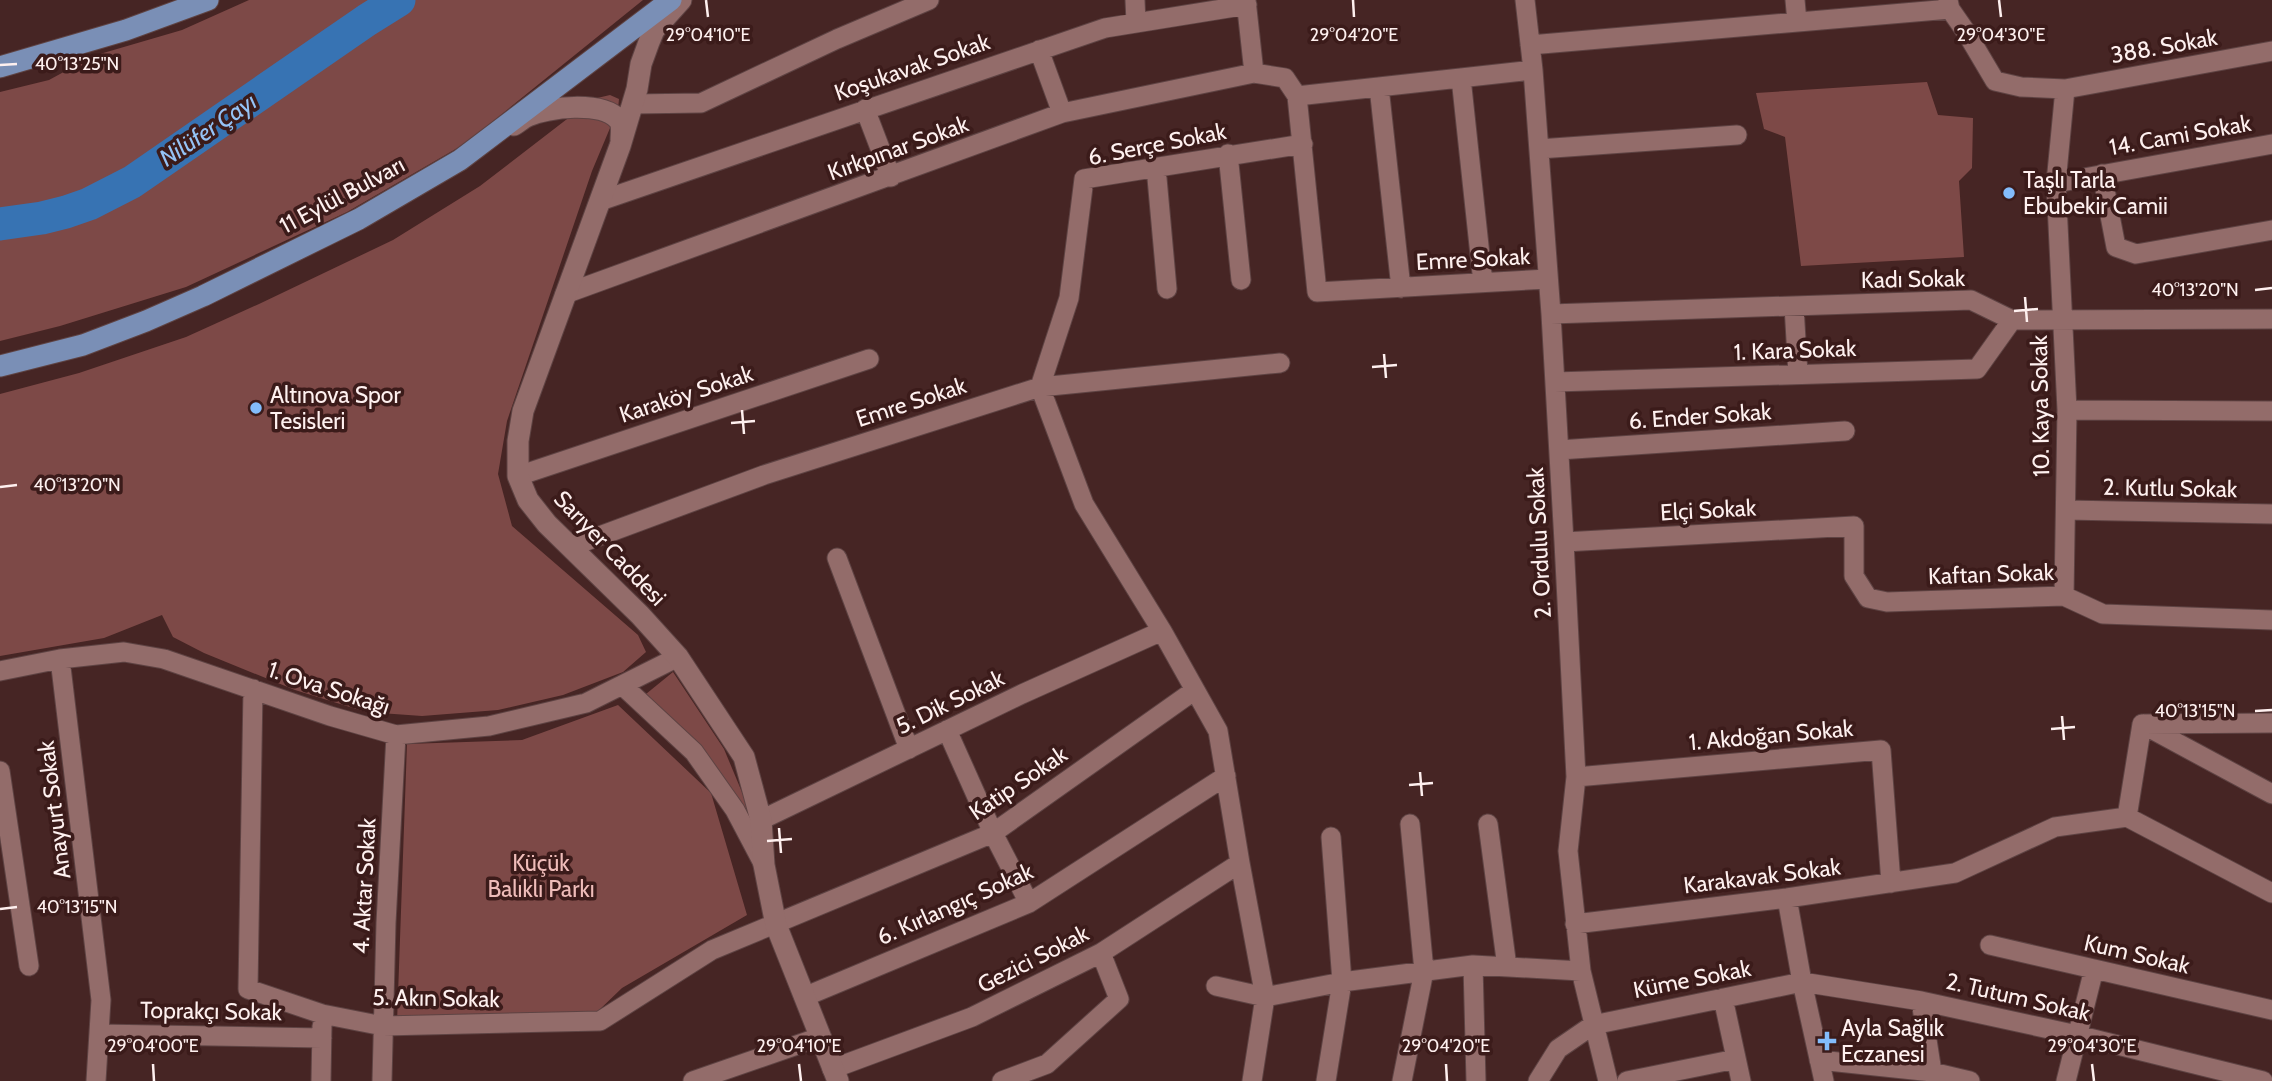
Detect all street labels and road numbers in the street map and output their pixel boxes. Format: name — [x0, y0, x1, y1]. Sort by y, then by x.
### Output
street label: 388. Sokak — [2108, 23, 2220, 69]
street label: Koşukavak Sokak — [831, 27, 994, 107]
street label: Kırkpınar Sokak — [824, 109, 973, 186]
street label: 14. Cami Sokak — [2107, 109, 2254, 161]
street label: 6. Serçe Sokak — [1086, 117, 1229, 171]
street label: 11 Eylül Bulvarı — [275, 150, 409, 240]
street label: Emre Sokak — [1415, 242, 1531, 276]
street label: Kadı Sokak — [1861, 264, 1966, 294]
street label: 1. Kara Sokak — [1733, 334, 1857, 366]
street label: 10. Kaya Sokak — [2025, 334, 2055, 477]
street label: Karaköy Sokak — [616, 359, 757, 429]
street label: Emre Sokak — [852, 371, 970, 433]
street label: 6. Ender Sokak — [1628, 397, 1773, 435]
street label: 2. Ordulu Sokak — [1521, 466, 1557, 619]
street label: 2. Kutlu Sokak — [2102, 473, 2238, 503]
street label: Sarıyer Caddesi — [548, 485, 672, 611]
street label: Elçi Sokak — [1659, 493, 1757, 526]
street label: Kaftan Sokak — [1928, 558, 2055, 590]
street label: 1. Ova Sokağı — [265, 655, 393, 721]
street label: 5. Dik Sokak — [891, 663, 1009, 740]
street label: 1. Akdoğan Sokak — [1688, 714, 1855, 756]
street label: Anayurt Sokak — [32, 739, 76, 881]
street label: Katip Sokak — [964, 740, 1073, 826]
street label: 4. Aktar Sokak — [346, 817, 382, 955]
street label: Karakavak Sokak — [1682, 852, 1843, 900]
street label: 6. Kırlangıç Sokak — [873, 857, 1038, 951]
street label: Gezici Sokak — [973, 919, 1094, 999]
street label: Kum Sokak — [2081, 928, 2193, 980]
street label: Küme Sokak — [1631, 954, 1754, 1004]
street label: 2. Tutum Sokak — [1943, 967, 2093, 1027]
street label: 5. Akın Sokak — [372, 983, 501, 1013]
street label: Toprakçı Sokak — [140, 996, 283, 1026]

